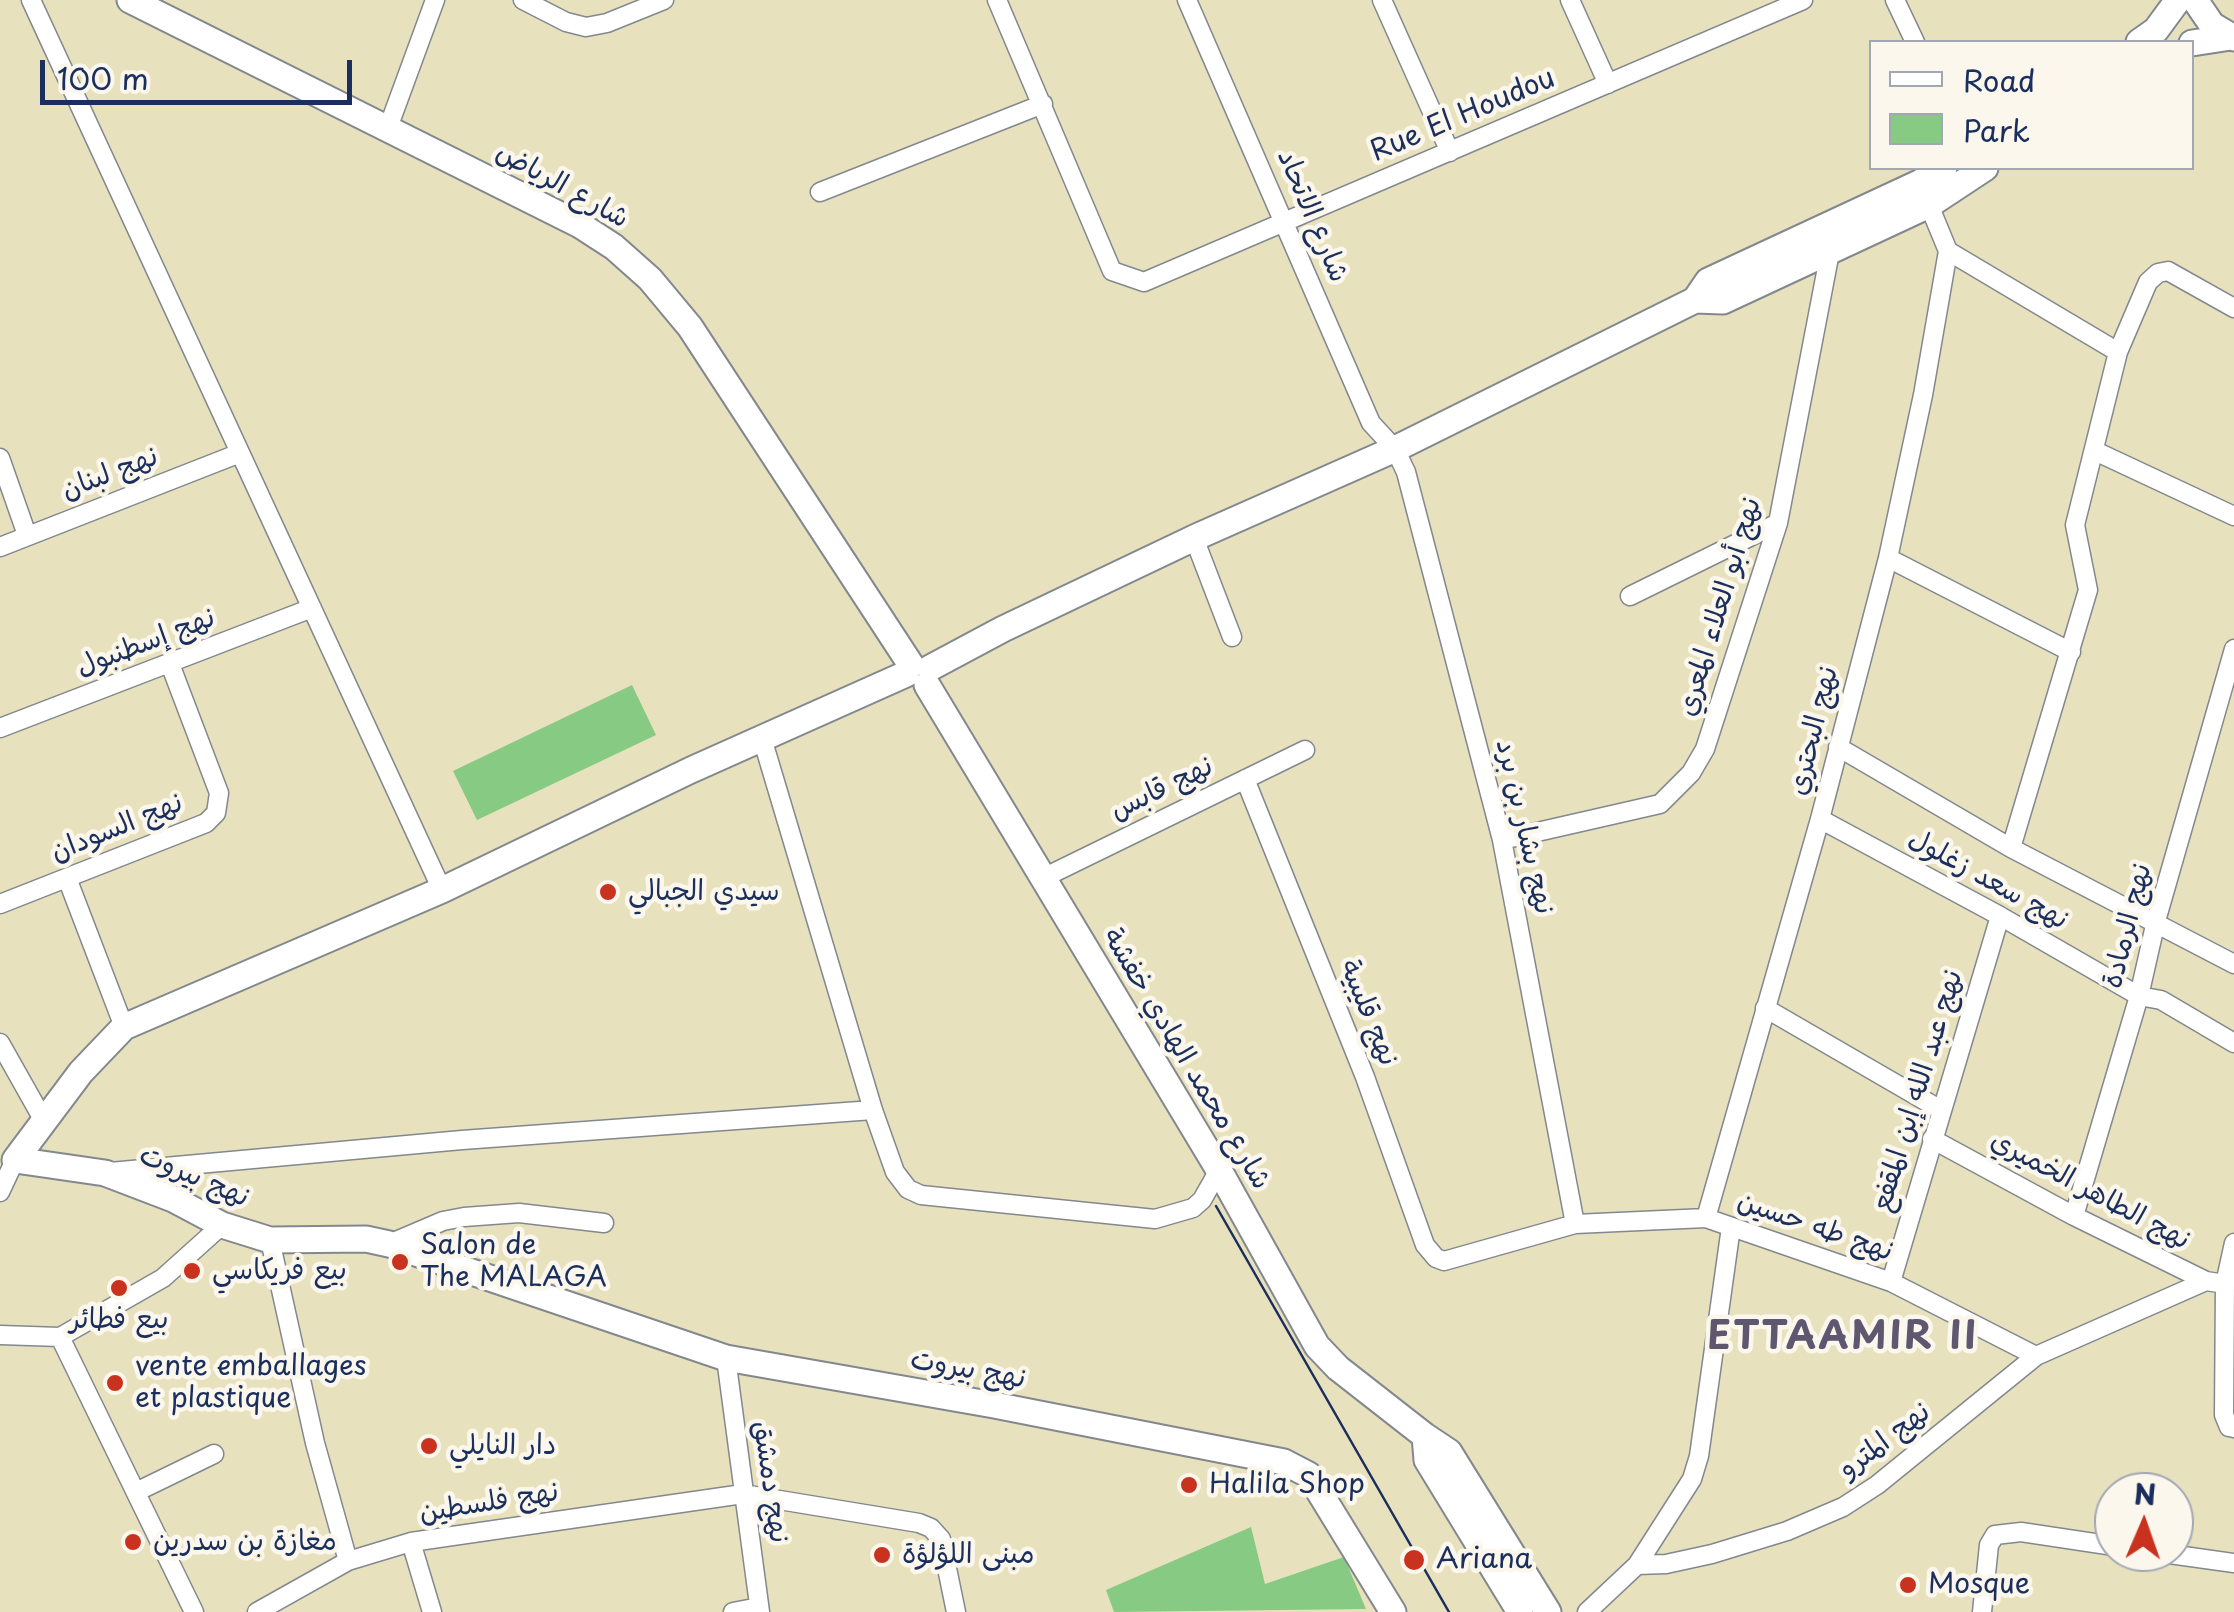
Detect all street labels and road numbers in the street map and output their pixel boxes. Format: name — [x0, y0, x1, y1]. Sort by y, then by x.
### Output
street label: Rue El Houdou — [1366, 62, 1560, 170]
street label: شارع الرياض — [490, 136, 634, 236]
street label: شارع الاتحاد — [1269, 145, 1355, 287]
street label: نهج لبنان — [57, 440, 163, 508]
street label: نهج أبو العلاء المعري — [1671, 494, 1769, 720]
street label: نهج إسطنبول — [72, 601, 220, 685]
street label: نهج البحتري — [1782, 663, 1846, 799]
street label: نهج بشار بن برد — [1488, 736, 1560, 918]
street label: نهج قابس — [1105, 750, 1219, 828]
street label: نهج السودان — [46, 786, 188, 870]
street label: نهج سعد زغلول — [1902, 822, 2074, 938]
street label: نهج الرمادة — [2096, 860, 2160, 992]
street label: شارع محمد الهادي خفشة — [1095, 922, 1277, 1196]
street label: نهج قليبية — [1332, 955, 1404, 1071]
street label: نهج عبد الله إبن المقفع — [1865, 966, 1971, 1216]
street label: نهج الطاهر الخميري — [1984, 1124, 2196, 1258]
street label: نهج بيروت — [134, 1139, 254, 1215]
street label: نهج طه حسين — [1733, 1185, 1897, 1269]
street label: نهج بيروت — [908, 1343, 1028, 1397]
street label: نهج المترو — [1833, 1396, 1937, 1486]
street label: نهج دمشق — [745, 1419, 795, 1545]
street label: نهج فلسطين — [417, 1475, 561, 1531]

